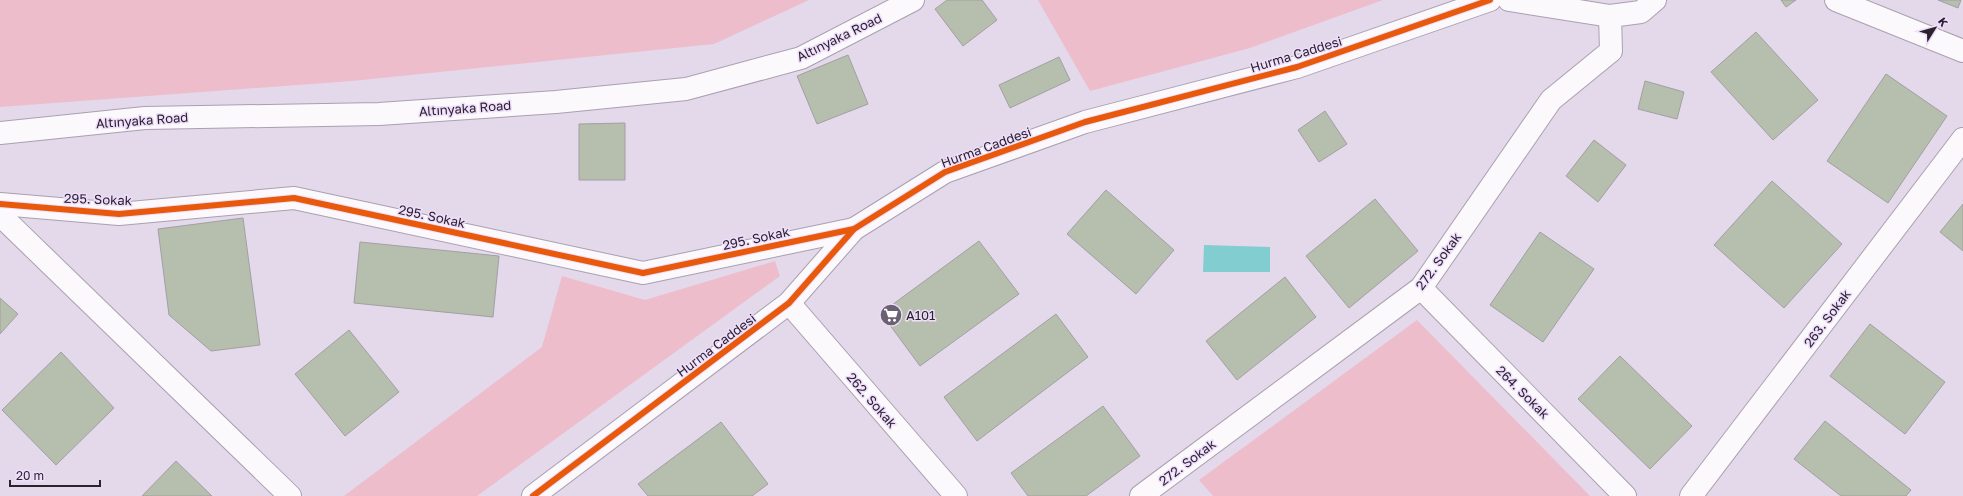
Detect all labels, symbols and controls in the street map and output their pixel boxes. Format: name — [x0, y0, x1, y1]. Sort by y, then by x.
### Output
north arrow — [1915, 8, 1955, 48]
street label: Altınyaka Road — [794, 9, 884, 65]
text: K — [1936, 15, 1951, 29]
street label: Hurma Caddesi — [1248, 32, 1344, 76]
street label: Altınyaka Road — [418, 97, 512, 119]
street label: Altınyaka Road — [95, 109, 189, 131]
street label: Hurma Caddesi — [939, 123, 1033, 171]
street label: 295. Sokak — [64, 190, 133, 208]
street label: 295. Sokak — [397, 201, 468, 231]
street label: 295. Sokak — [721, 223, 792, 253]
street label: 272. Sokak — [1412, 229, 1465, 293]
street label: 263. Sokak — [1800, 285, 1854, 350]
supermarket icon: A101 — [878, 302, 904, 328]
place label: A101 — [906, 307, 935, 323]
street label: Hurma Caddesi — [673, 310, 759, 380]
street label: 264. Sokak — [1493, 362, 1553, 422]
street label: 262. Sokak — [844, 369, 901, 431]
street label: 272. Sokak — [1155, 435, 1219, 489]
scale bar — [10, 462, 100, 488]
text: 20 m — [16, 468, 44, 483]

